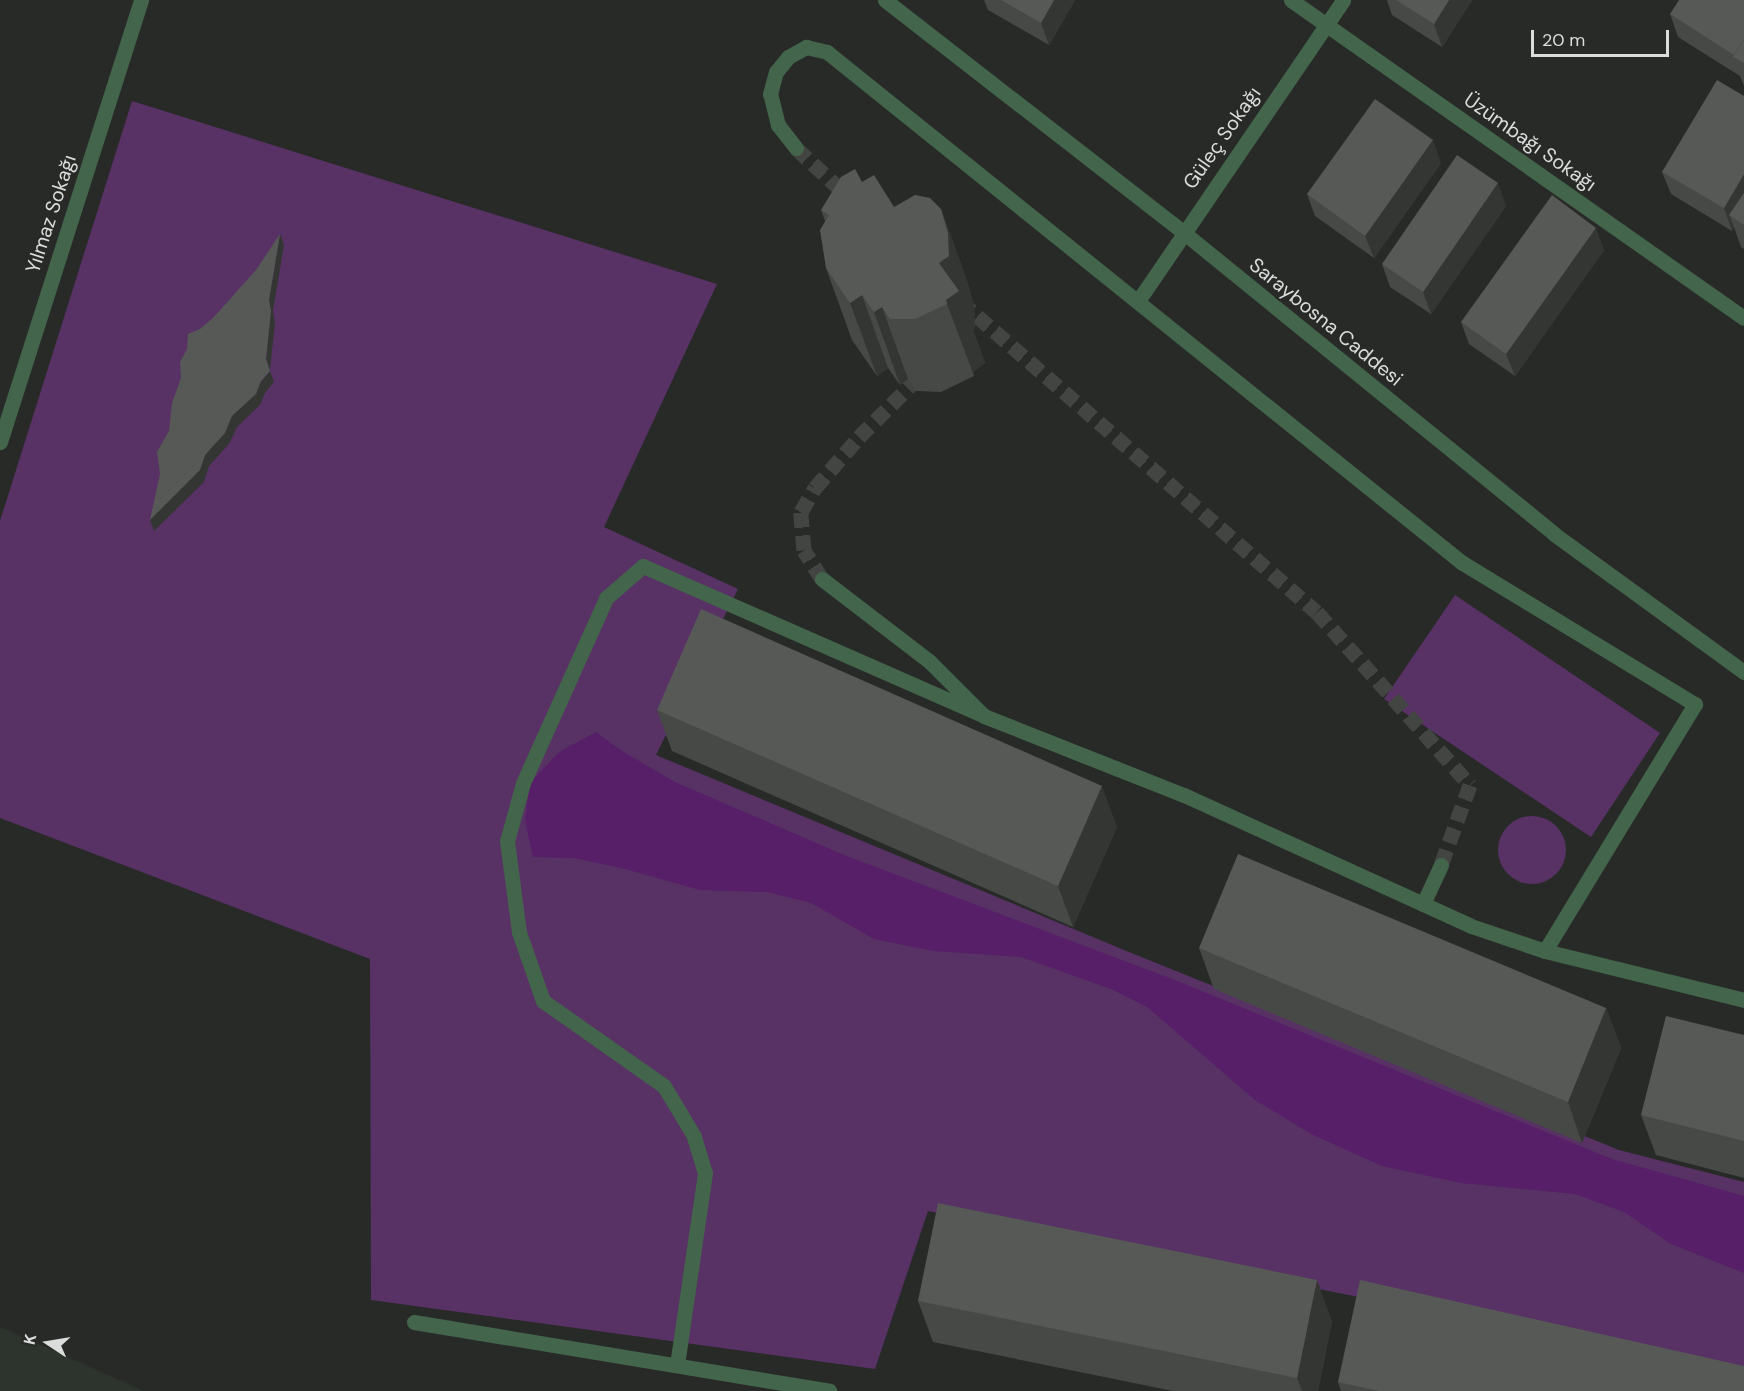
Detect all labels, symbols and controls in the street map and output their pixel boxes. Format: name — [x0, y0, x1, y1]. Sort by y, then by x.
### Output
scale bar — [1534, 18, 1672, 56]
text: 20 m — [1542, 28, 1585, 52]
street label: Güleç Sokağı — [1178, 82, 1266, 194]
street label: Üzümbağı Sokağı — [1459, 87, 1601, 197]
street label: Yılmaz Sokağı — [21, 152, 81, 276]
street label: Saraybosna Caddesi — [1245, 253, 1407, 391]
north arrow — [18, 1313, 78, 1373]
text: K — [19, 1332, 41, 1346]

